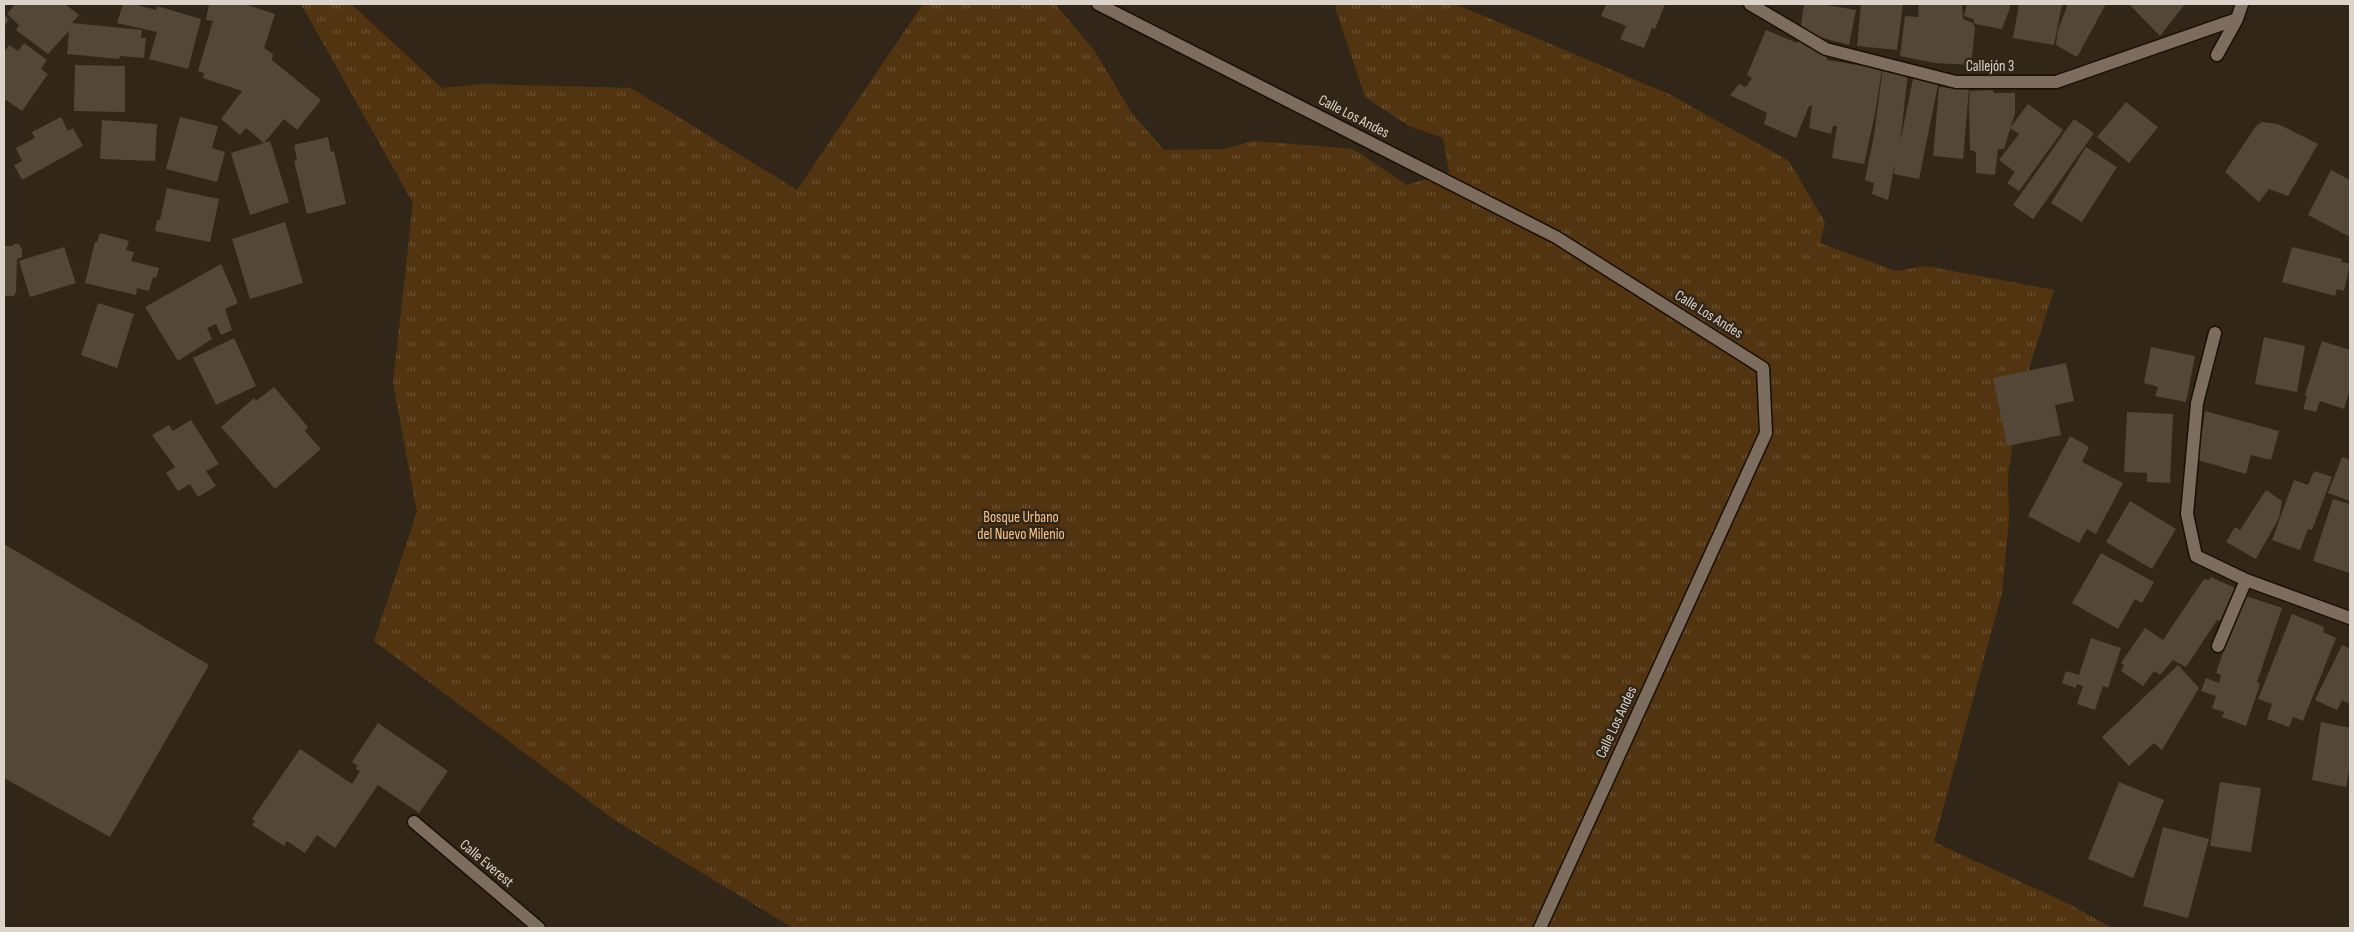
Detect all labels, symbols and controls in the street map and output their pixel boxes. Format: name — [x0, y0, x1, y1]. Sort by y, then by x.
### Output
street label: Callejón 3 — [1966, 57, 2014, 76]
street label: Calle Los Andes — [1315, 91, 1392, 142]
street label: Calle Los Andes — [1671, 286, 1746, 343]
park label: Bosque Urbano del Nuevo Milenio — [977, 508, 1065, 544]
street label: Calle Los Andes — [1592, 683, 1641, 761]
street label: Calle Everest — [456, 835, 518, 892]

